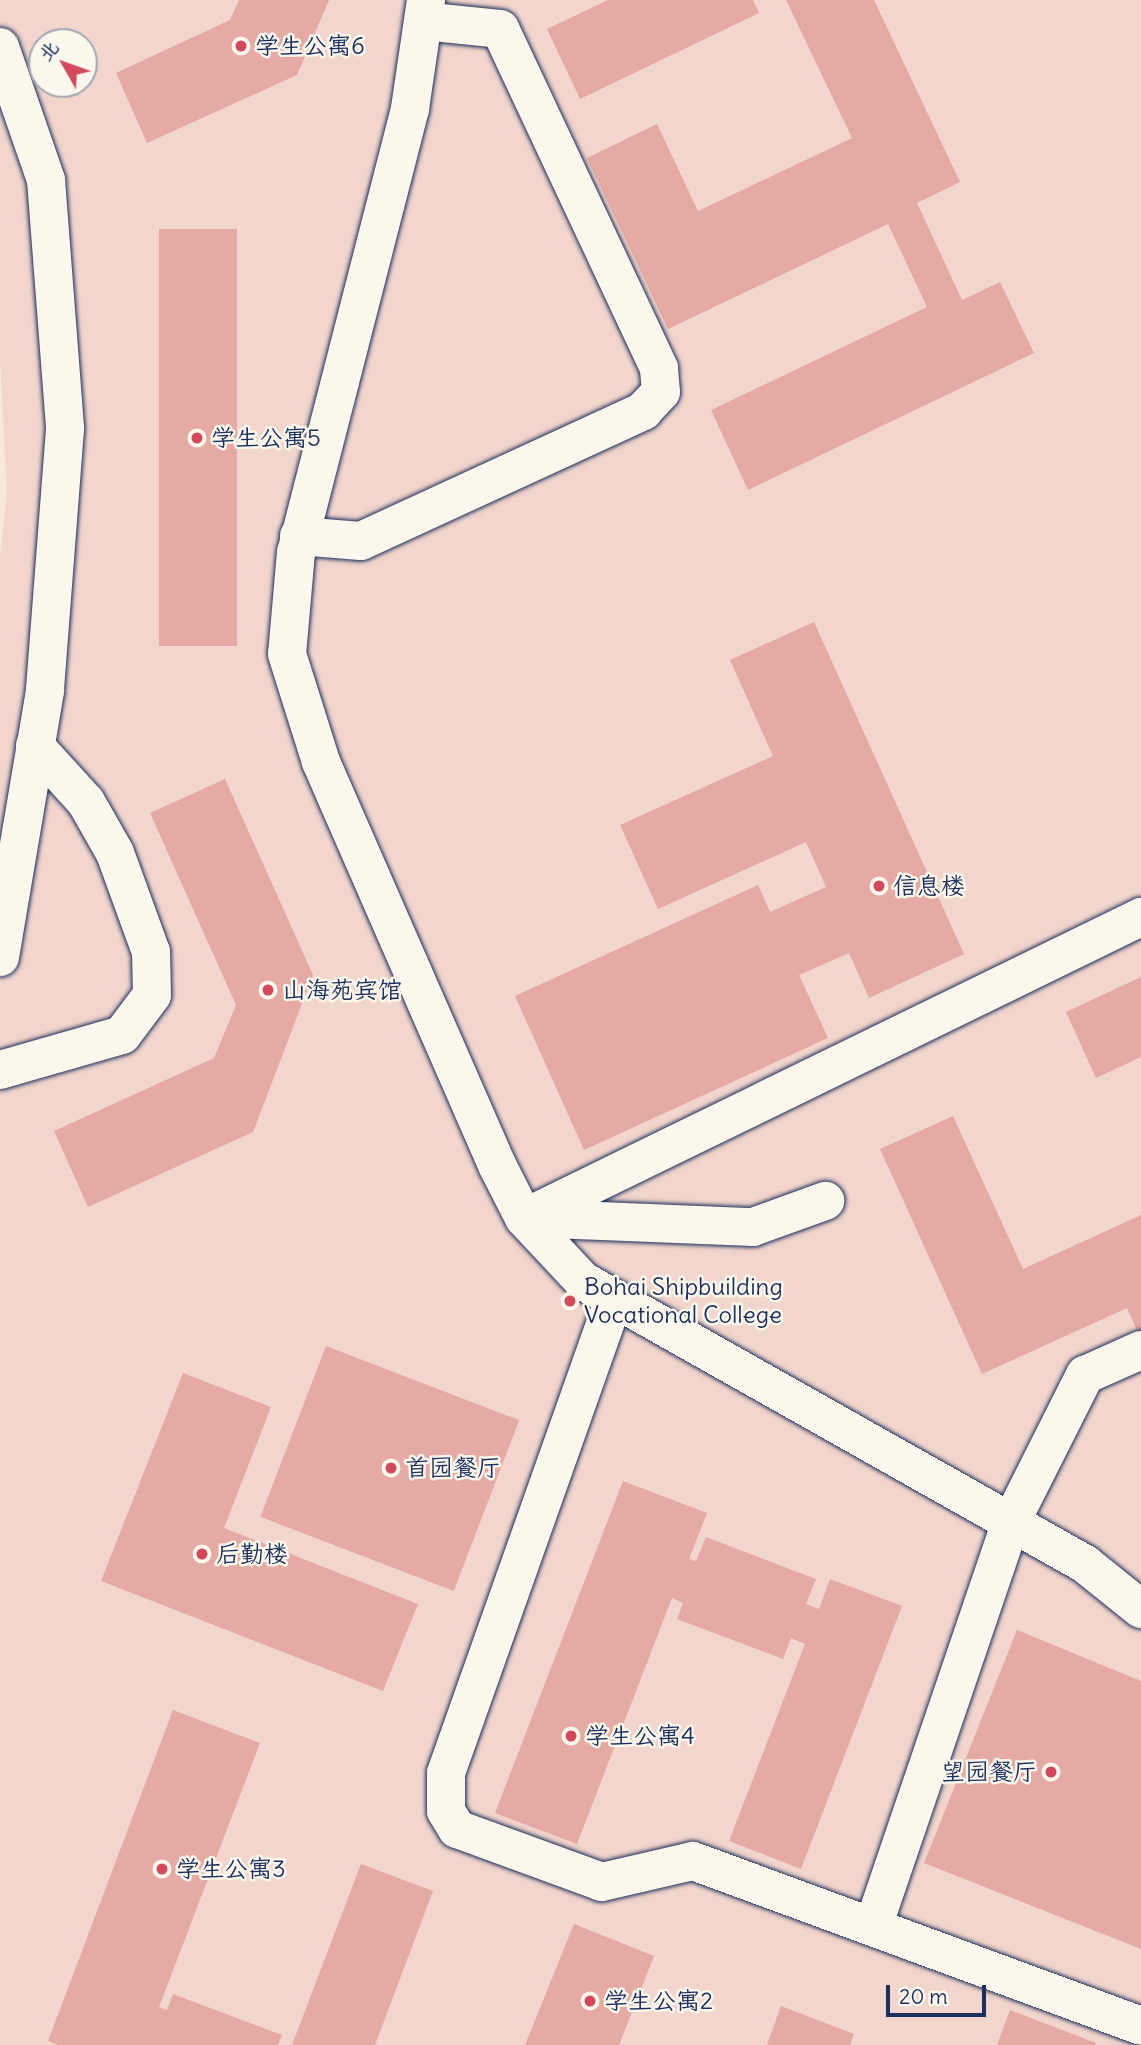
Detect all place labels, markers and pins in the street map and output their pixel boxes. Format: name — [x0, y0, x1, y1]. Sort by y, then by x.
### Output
place label: 学生公寓6 — [255, 32, 365, 60]
marker: 学生公寓6 — [233, 38, 249, 54]
place label: 学生公寓5 — [211, 424, 321, 452]
marker: 学生公寓5 — [189, 430, 205, 446]
place label: 信息楼 — [893, 872, 965, 900]
marker: 信息楼 — [871, 878, 887, 894]
place label: 山海苑宾馆 — [282, 976, 402, 1004]
marker: 山海苑宾馆 — [260, 982, 276, 998]
place label: Bohai Shipbuilding Vocational College — [584, 1273, 783, 1329]
marker: Bohai Shipbuilding Vocational College — [562, 1293, 578, 1309]
place label: 首园餐厅 — [405, 1454, 501, 1482]
marker: 首园餐厅 — [383, 1460, 399, 1476]
place label: 后勤楼 — [216, 1540, 288, 1568]
marker: 后勤楼 — [194, 1546, 210, 1562]
place label: 学生公寓4 — [585, 1722, 695, 1750]
marker: 学生公寓4 — [563, 1728, 579, 1744]
place label: 望园餐厅 — [941, 1758, 1037, 1786]
marker: 望园餐厅 — [1043, 1764, 1059, 1780]
place label: 学生公寓3 — [176, 1855, 286, 1883]
marker: 学生公寓3 — [154, 1861, 170, 1877]
place label: 学生公寓2 — [604, 1987, 713, 2015]
marker: 学生公寓2 — [582, 1993, 598, 2009]

